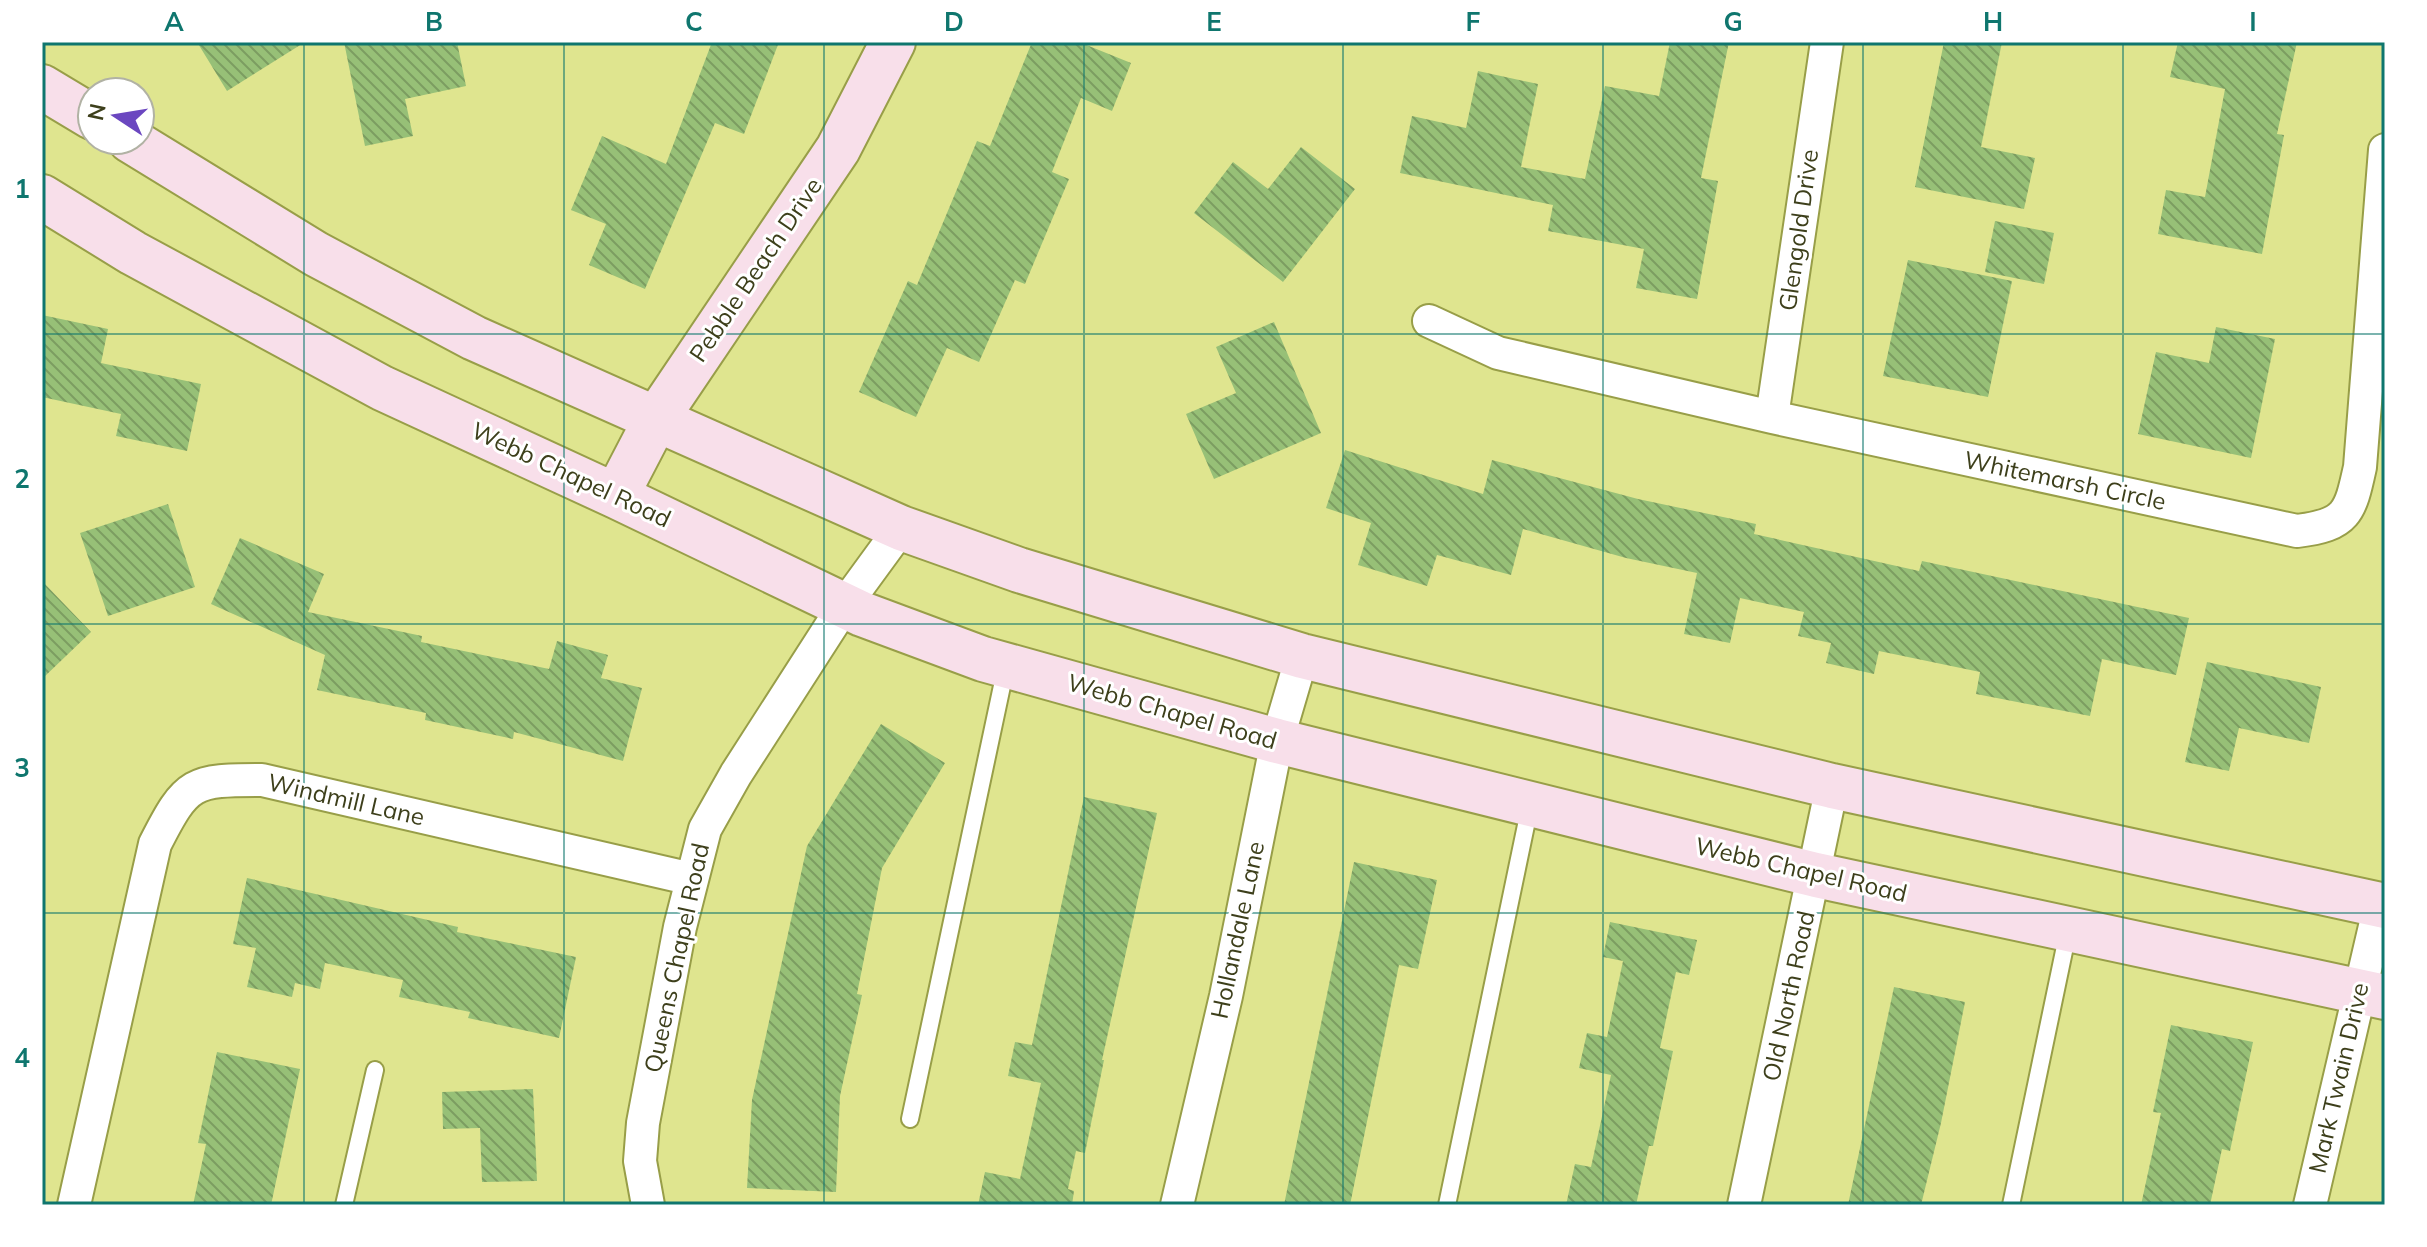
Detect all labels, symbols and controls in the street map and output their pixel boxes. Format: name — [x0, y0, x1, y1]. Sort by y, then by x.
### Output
text: A — [164, 5, 184, 38]
text: B — [425, 5, 443, 38]
text: C — [685, 5, 703, 38]
text: D — [944, 5, 964, 38]
text: E — [1206, 5, 1222, 38]
text: F — [1466, 5, 1481, 38]
text: G — [1723, 5, 1743, 38]
text: H — [1983, 5, 2003, 38]
text: I — [2249, 5, 2257, 38]
north arrow — [76, 76, 156, 156]
text: N — [81, 101, 112, 123]
street label: Glengold Drive — [1772, 147, 1824, 313]
text: 1 — [14, 172, 30, 205]
street label: Pebble Beach Drive — [682, 172, 828, 367]
street label: Webb Chapel Road — [467, 415, 676, 533]
street label: Whitemarsh Circle — [1962, 444, 2169, 516]
text: 2 — [14, 462, 30, 495]
street label: Webb Chapel Road — [1064, 667, 1280, 755]
text: 3 — [14, 751, 30, 784]
street label: Windmill Lane — [265, 766, 428, 832]
street label: Webb Chapel Road — [1692, 830, 1910, 908]
street label: Hollandale Lane — [1204, 838, 1270, 1021]
street label: Queens Chapel Road — [637, 840, 715, 1075]
street label: Old North Road — [1755, 908, 1821, 1084]
street label: Mark Twain Drive — [2302, 980, 2374, 1176]
text: 4 — [14, 1041, 30, 1074]

